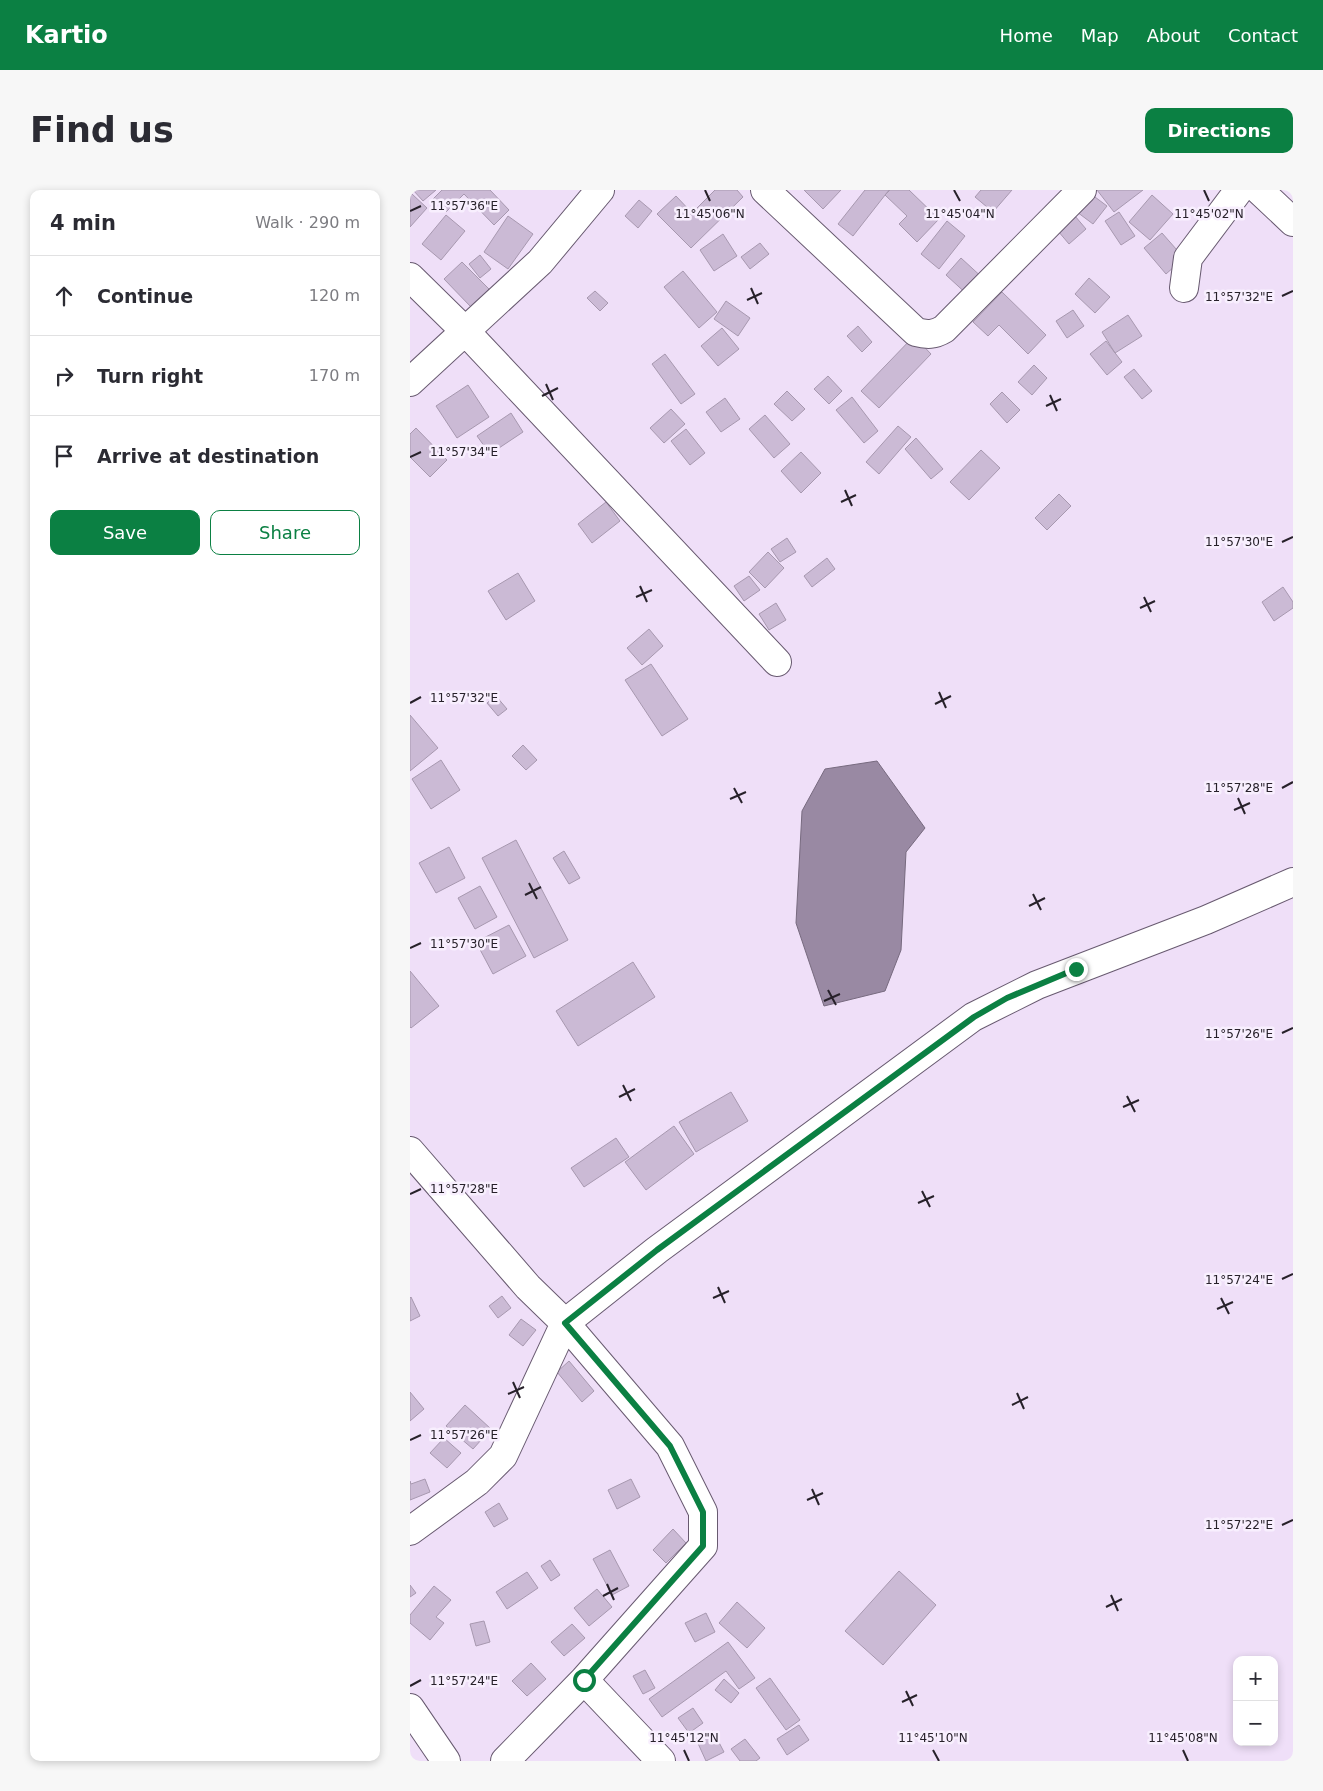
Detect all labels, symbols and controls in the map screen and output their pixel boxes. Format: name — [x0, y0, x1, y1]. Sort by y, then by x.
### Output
text: Kartio — [25, 21, 108, 49]
text: Home — [1000, 25, 1053, 46]
text: Map — [1081, 25, 1119, 46]
text: About — [1147, 25, 1200, 46]
text: Contact — [1228, 25, 1298, 46]
button: Directions — [1145, 108, 1293, 153]
text: Find us — [30, 110, 174, 150]
text: 11°57'36"E — [430, 199, 498, 213]
text: 11°45'06"N — [675, 207, 745, 221]
text: 11°45'04"N — [925, 207, 995, 221]
text: 11°45'02"N — [1174, 207, 1244, 221]
text: 4 min — [50, 211, 116, 235]
text: Walk · 290 m — [255, 213, 360, 232]
icon: ahead — [50, 282, 78, 310]
text: Continue — [97, 285, 193, 307]
text: 120 m — [309, 286, 360, 305]
text: 11°57'32"E — [1205, 290, 1273, 304]
icon: right — [50, 362, 78, 390]
text: Turn right — [97, 365, 203, 387]
text: 170 m — [309, 366, 360, 385]
icon: arrive — [50, 442, 78, 470]
text: Arrive at destination — [97, 445, 319, 467]
text: 11°57'34"E — [430, 445, 498, 459]
button: Save — [50, 510, 200, 555]
button: Share — [210, 510, 360, 555]
text: 11°57'30"E — [1205, 535, 1273, 549]
text: 11°57'32"E — [430, 691, 498, 705]
text: 11°57'28"E — [1205, 781, 1273, 795]
text: 11°57'30"E — [430, 937, 498, 951]
route end — [1065, 958, 1088, 981]
text: 11°57'26"E — [1205, 1027, 1273, 1041]
text: 11°57'28"E — [430, 1182, 498, 1196]
text: 11°57'24"E — [1205, 1273, 1273, 1287]
text: 11°57'26"E — [430, 1428, 498, 1442]
text: 11°57'22"E — [1205, 1518, 1273, 1532]
map controls — [1233, 1656, 1278, 1746]
button: + — [1233, 1656, 1278, 1701]
route start — [573, 1669, 596, 1692]
text: 11°57'24"E — [430, 1674, 498, 1688]
button: − — [1233, 1701, 1278, 1746]
text: 11°45'12"N — [649, 1731, 719, 1745]
text: 11°45'10"N — [898, 1731, 968, 1745]
text: 11°45'08"N — [1148, 1731, 1218, 1745]

